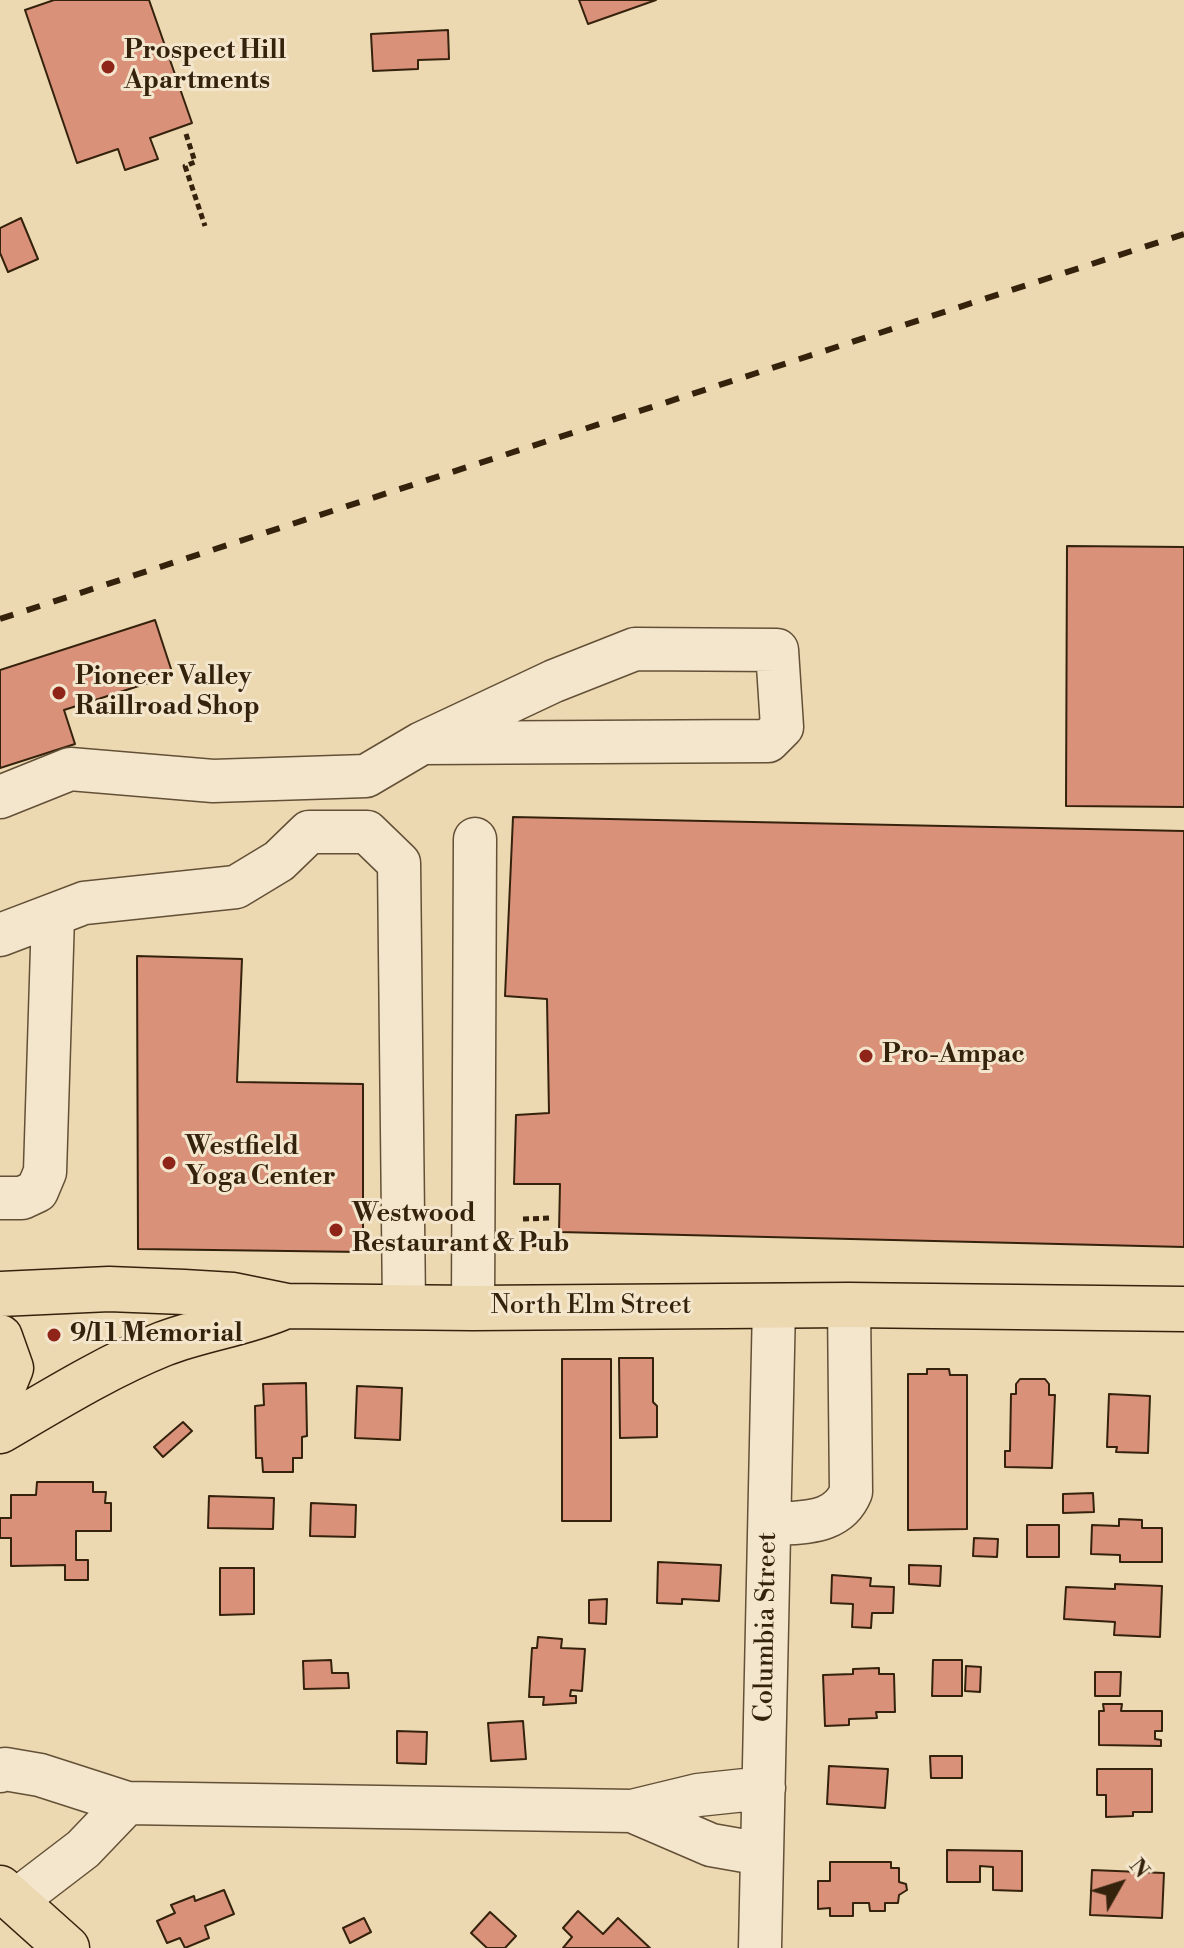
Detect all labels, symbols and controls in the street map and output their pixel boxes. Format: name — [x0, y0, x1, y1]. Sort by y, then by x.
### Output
place label: Prospect Hill Apartments — [124, 36, 286, 98]
marker: Prospect Hill Apartments — [99, 58, 117, 76]
place label: Pioneer Valley Raillroad Shop — [75, 662, 260, 724]
marker: Pioneer Valley Raillroad Shop — [50, 684, 68, 702]
place label: Pro-Ampac — [882, 1040, 1025, 1072]
marker: Pro-Ampac — [857, 1047, 875, 1065]
place label: Westfield Yoga Center — [185, 1132, 336, 1194]
marker: Westfield Yoga Center — [160, 1154, 178, 1172]
place label: Westwood Restaurant & Pub — [352, 1199, 569, 1260]
marker: Westwood Restaurant & Pub — [327, 1221, 345, 1239]
street label: North Elm Street — [491, 1291, 691, 1323]
place label: 9/11 Memorial — [70, 1319, 243, 1351]
marker: 9/11 Memorial — [45, 1326, 63, 1344]
street label: Columbia Street — [750, 1532, 784, 1722]
north arrow — [1080, 1844, 1160, 1924]
text: N — [1123, 1853, 1155, 1884]

